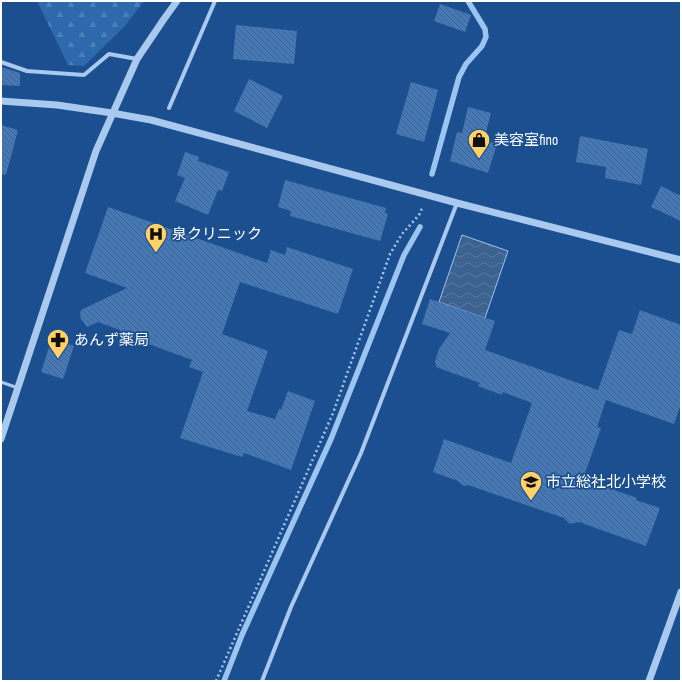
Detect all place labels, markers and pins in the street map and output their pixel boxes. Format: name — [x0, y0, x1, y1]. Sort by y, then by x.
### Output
shop icon: 美容室fino — [466, 127, 492, 160]
place label: 美容室fino — [494, 131, 558, 150]
hospital icon: 泉クリニック — [143, 221, 169, 254]
place label: 泉クリニック — [172, 225, 262, 244]
pharmacy icon: あんず薬局 — [45, 327, 71, 360]
place label: あんず薬局 — [74, 331, 149, 350]
school or university icon: 市立総社北小学校 — [518, 469, 544, 502]
place label: 市立総社北小学校 — [546, 473, 666, 492]

